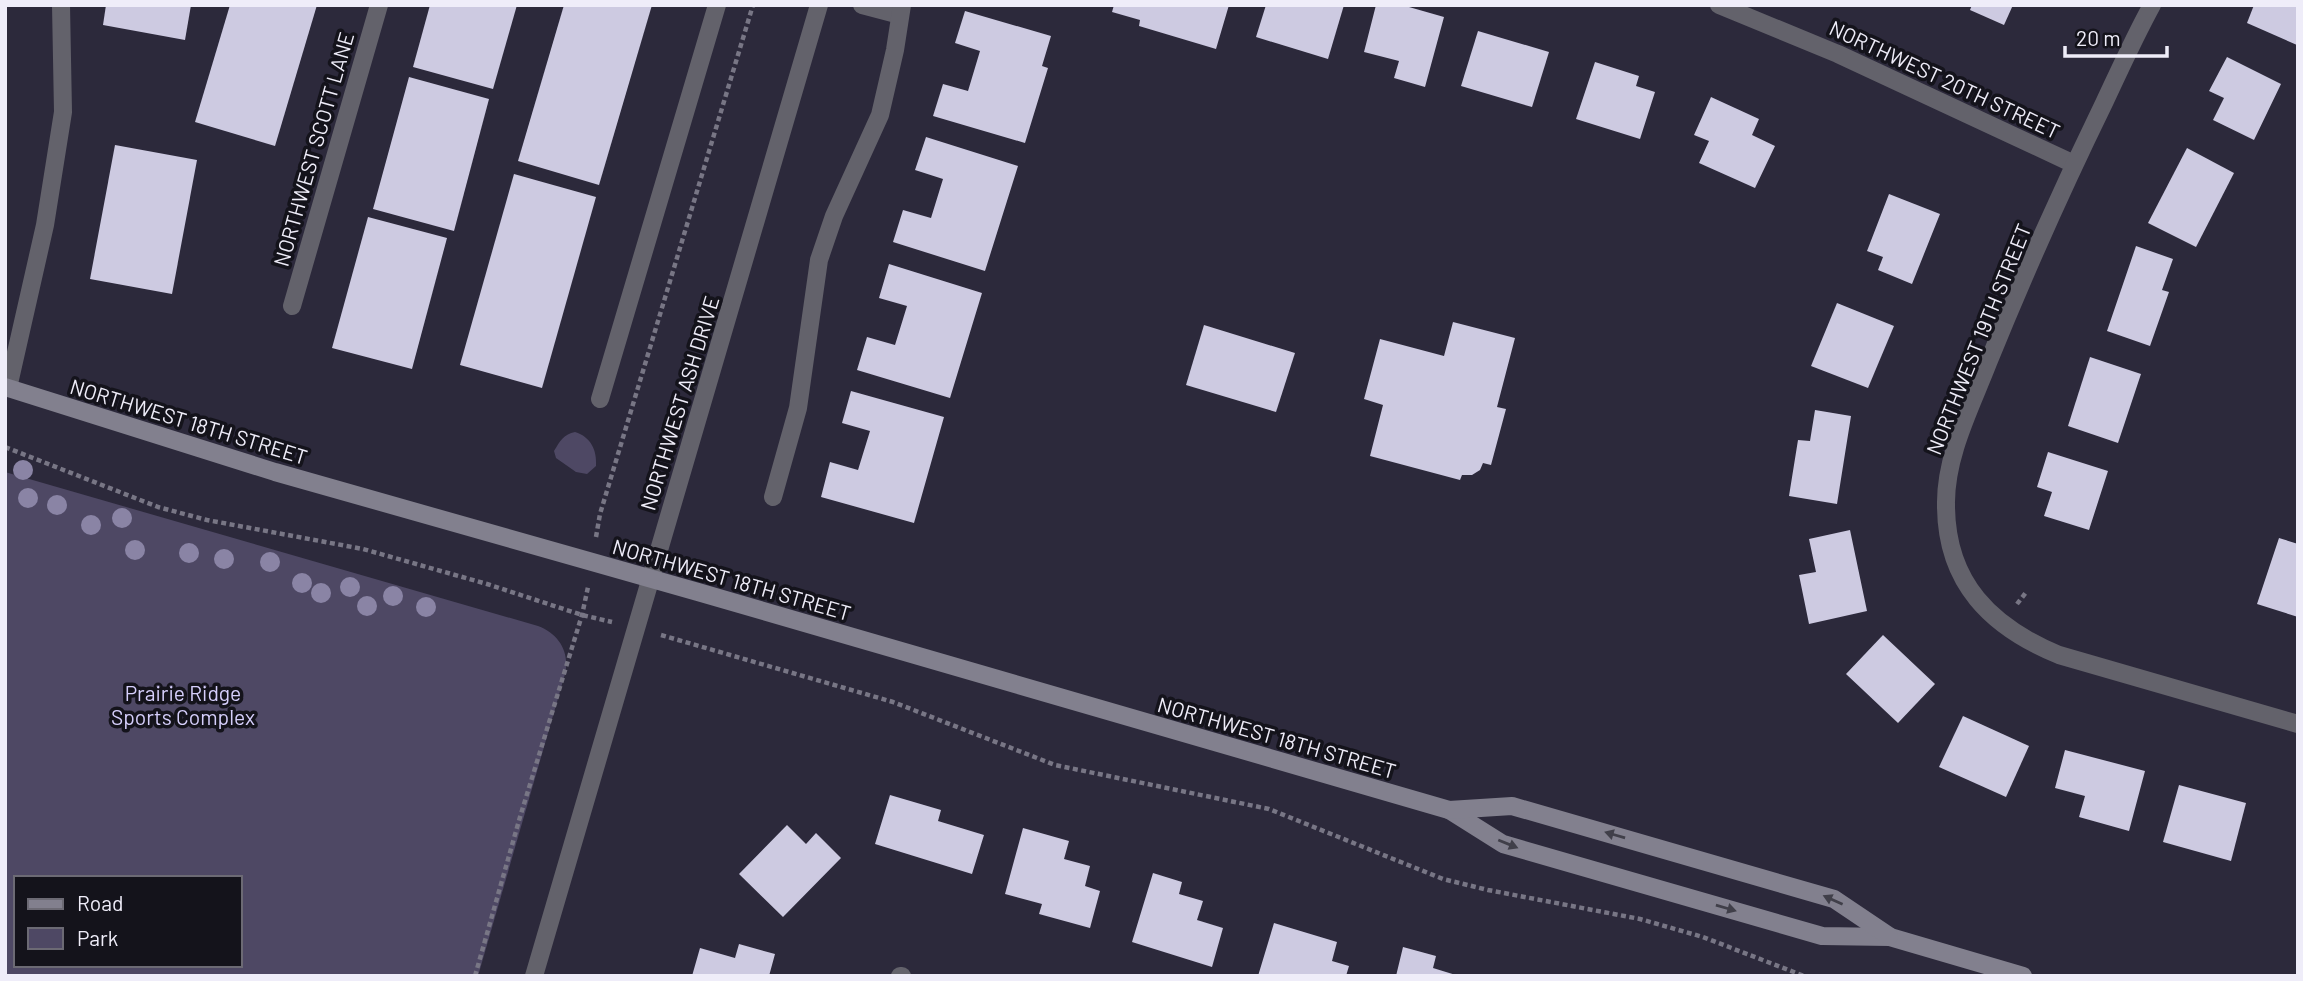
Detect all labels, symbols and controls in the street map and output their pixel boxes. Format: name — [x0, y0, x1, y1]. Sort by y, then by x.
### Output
scale bar — [2065, 14, 2166, 58]
street label: NORTHWEST 20TH STREET — [1826, 15, 2064, 144]
text: 20 m — [2076, 25, 2121, 50]
street label: NORTHWEST SCOTT LANE — [268, 29, 358, 269]
street label: NORTHWEST 19TH STREET — [1920, 220, 2036, 458]
street label: NORTHWEST ASH DRIVE — [634, 293, 724, 513]
street label: NORTHWEST 18TH STREET — [67, 373, 311, 469]
street label: NORTHWEST 18TH STREET — [610, 533, 854, 625]
park label: Prairie Ridge Sports Complex — [111, 680, 255, 729]
street label: NORTHWEST 18TH STREET — [1155, 691, 1399, 783]
one-way arrow — [1604, 830, 1625, 840]
one-way arrow — [1497, 839, 1518, 850]
legend — [14, 876, 242, 967]
text: Road — [77, 890, 123, 915]
one-way arrow — [1822, 894, 1843, 905]
one-way arrow — [1715, 904, 1736, 914]
text: Park — [77, 925, 118, 950]

